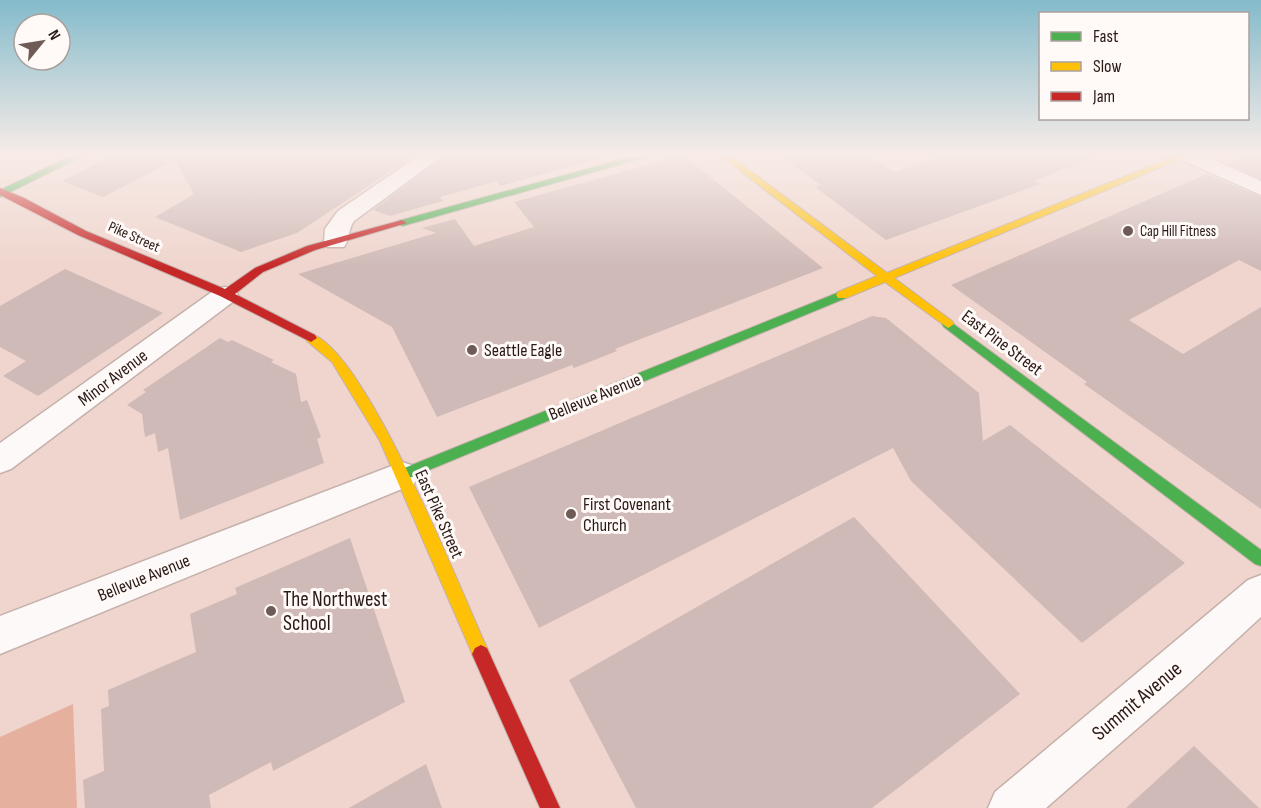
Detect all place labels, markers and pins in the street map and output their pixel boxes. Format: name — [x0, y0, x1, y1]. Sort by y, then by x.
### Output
place label: Cap Hill Fitness — [1140, 222, 1216, 241]
marker: Cap Hill Fitness — [1121, 224, 1135, 238]
place label: Seattle Eagle — [484, 340, 562, 361]
marker: Seattle Eagle — [465, 343, 479, 357]
place label: First Covenant Church — [583, 494, 672, 536]
marker: First Covenant Church — [564, 507, 578, 521]
place label: The Northwest School — [283, 587, 387, 636]
marker: The Northwest School — [264, 604, 278, 618]

